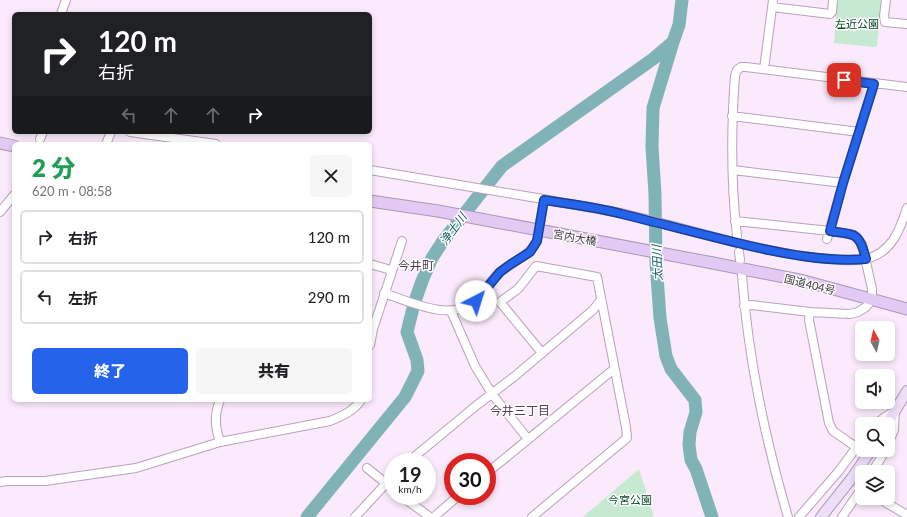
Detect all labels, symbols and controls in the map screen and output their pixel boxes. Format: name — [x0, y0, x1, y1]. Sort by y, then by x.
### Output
park label: 左近公園 — [835, 17, 879, 30]
text: 120 m — [98, 24, 177, 58]
icon: right — [32, 28, 84, 80]
text: 右折 — [98, 61, 134, 83]
pin — [827, 63, 861, 97]
icon: arrive — [833, 69, 855, 91]
icon: left — [118, 104, 140, 126]
icon: ahead — [160, 104, 182, 126]
icon: ahead — [202, 104, 224, 126]
icon: right — [244, 104, 266, 126]
text: 2 分 — [32, 153, 75, 182]
button: close — [310, 155, 352, 197]
text: 620 m · 08:58 — [32, 183, 112, 199]
water label: 浄土川 — [436, 208, 471, 248]
icon: right — [34, 226, 56, 248]
street label: 宮内大橋 — [552, 227, 598, 247]
text: 120 m — [308, 228, 350, 246]
text: 右折 — [68, 229, 98, 247]
water label: 太田川 — [649, 243, 665, 281]
district label: 今井町 — [398, 258, 434, 273]
street label: 国道404号 — [783, 271, 837, 297]
position arrow — [455, 280, 497, 322]
icon: left — [34, 286, 56, 308]
text: 290 m — [308, 288, 350, 306]
text: 左折 — [68, 289, 98, 307]
north arrow — [855, 321, 895, 361]
map controls — [855, 321, 895, 505]
button: 終了 — [32, 348, 188, 394]
button: 共有 — [196, 348, 352, 394]
button: sound — [855, 369, 895, 409]
district label: 今井三丁目 — [490, 403, 550, 418]
button: search — [855, 417, 895, 457]
speed limit sign: 30 — [444, 453, 496, 505]
text: 19 — [398, 462, 422, 486]
button: layers — [855, 465, 895, 505]
text: km/h — [398, 483, 422, 495]
park label: 今宮公園 — [608, 493, 652, 506]

